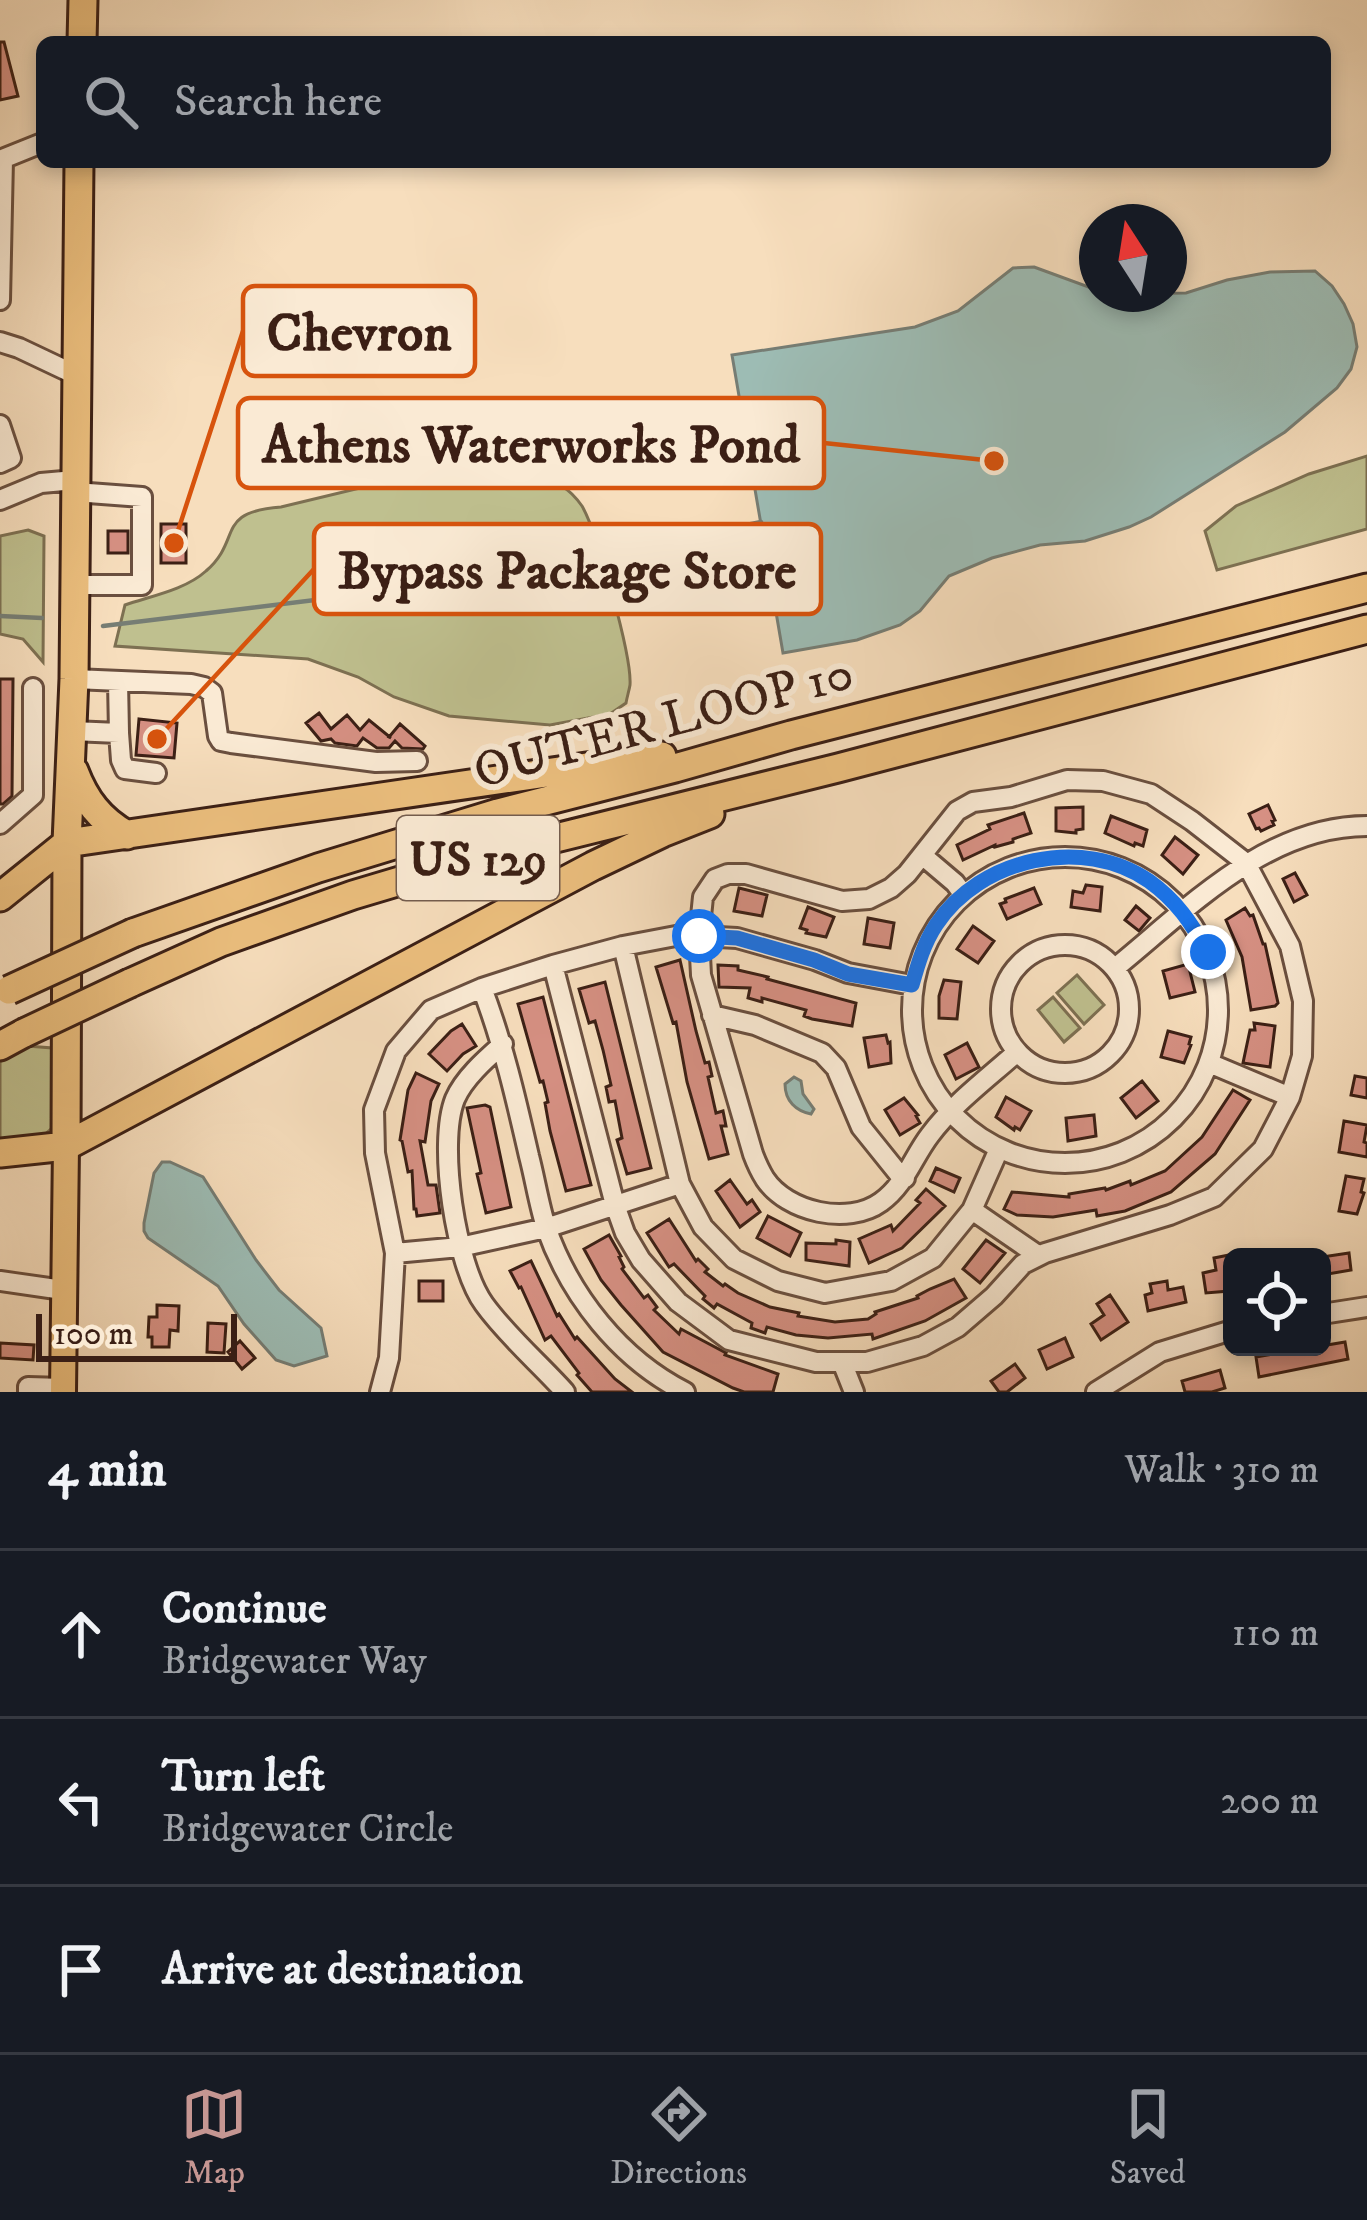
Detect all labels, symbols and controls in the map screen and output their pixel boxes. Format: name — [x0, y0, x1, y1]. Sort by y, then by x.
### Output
search box — [36, 36, 1331, 168]
icon: search — [78, 69, 144, 135]
text: Search here — [174, 74, 382, 130]
north arrow — [1079, 204, 1187, 312]
callout: Chevron — [243, 286, 475, 376]
text: Chevron — [267, 301, 452, 368]
callout: Athens Waterworks Pond — [238, 398, 824, 488]
text: Athens Waterworks Pond — [261, 413, 801, 480]
callout: Bypass Package Store — [314, 524, 821, 614]
text: Bypass Package Store — [337, 539, 797, 606]
street label: OUTER LOOP 10 — [467, 642, 860, 804]
road number: US 129 — [397, 816, 559, 900]
route start — [672, 909, 726, 963]
route end — [1181, 925, 1235, 979]
map controls — [1223, 1248, 1331, 1356]
button: locate — [1223, 1248, 1331, 1356]
scale bar — [36, 1308, 237, 1361]
text: 100 m — [54, 1314, 133, 1355]
text: 4 min — [48, 1438, 166, 1502]
text: Walk · 310 m — [1124, 1446, 1319, 1495]
text: Continue — [162, 1581, 327, 1637]
icon: ahead — [48, 1601, 114, 1667]
text: 110 m — [1232, 1609, 1319, 1658]
text: Bridgewater Way — [162, 1637, 427, 1686]
text: Turn left — [162, 1749, 325, 1805]
icon: left — [48, 1769, 114, 1835]
text: 200 m — [1220, 1777, 1319, 1826]
text: Bridgewater Circle — [162, 1805, 453, 1854]
icon: arrive — [48, 1937, 114, 2003]
text: Arrive at destination — [162, 1942, 523, 1998]
tab: Map — [181, 2081, 247, 2194]
tab: Directions — [610, 2081, 747, 2194]
tab: Saved — [1110, 2081, 1186, 2194]

